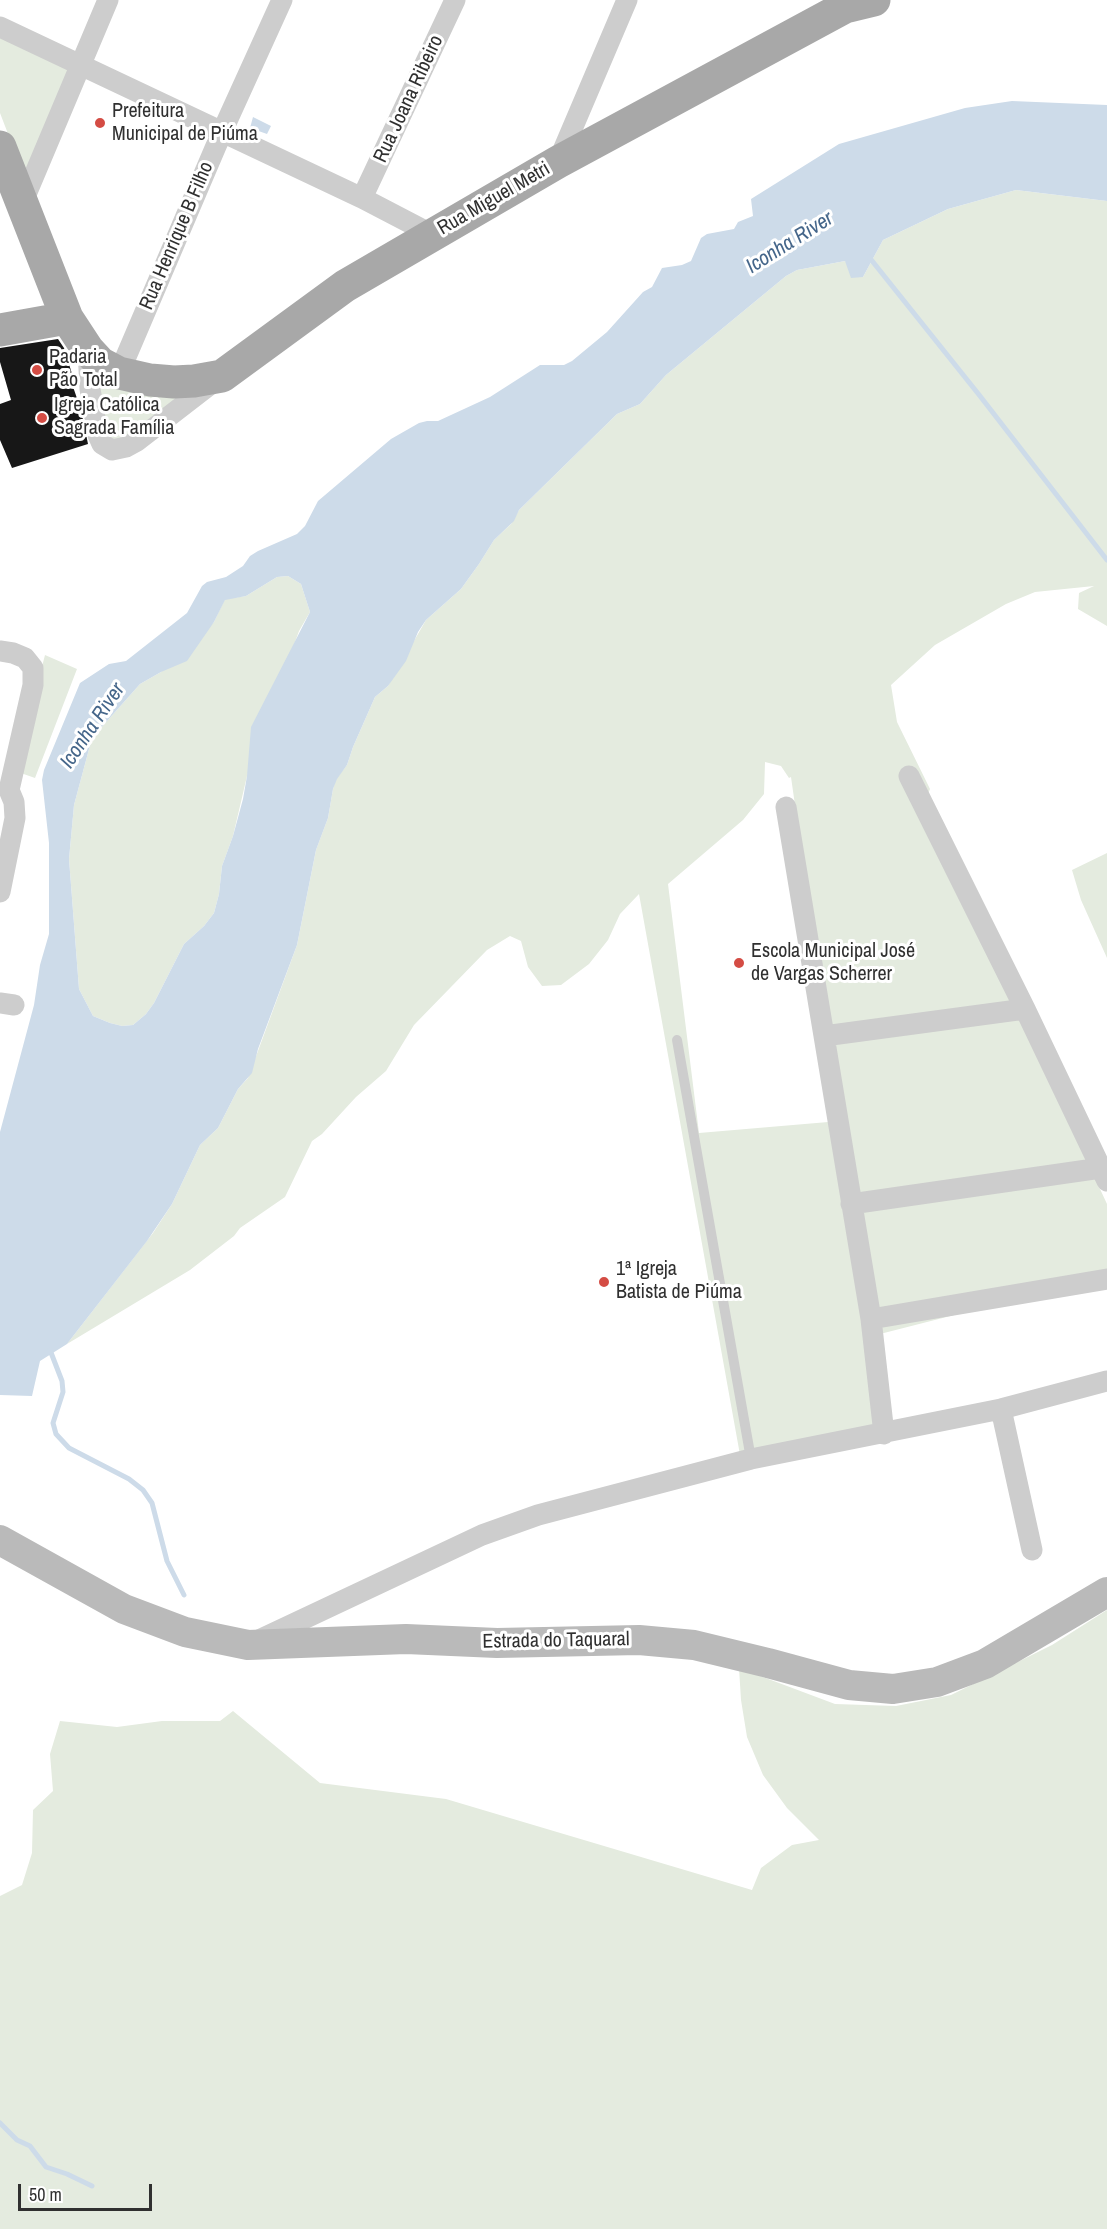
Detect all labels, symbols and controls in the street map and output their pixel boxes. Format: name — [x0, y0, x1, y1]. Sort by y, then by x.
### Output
street label: Rua Joana Ribeiro — [369, 32, 449, 166]
place label: Prefeitura Municipal de Piúma — [112, 100, 258, 147]
marker: Prefeitura Municipal de Piúma — [93, 116, 107, 130]
street label: Rua Miguel Metri — [434, 157, 554, 241]
street label: Rua Henrique B Filho — [135, 158, 219, 314]
water label: Iconha River — [742, 206, 838, 280]
place label: Padaria Pão Total — [49, 346, 117, 393]
marker: Padaria Pão Total — [30, 363, 44, 377]
place label: Igreja Católica Sagrada Família — [54, 394, 174, 441]
marker: Igreja Católica Sagrada Família — [35, 411, 49, 425]
water label: Iconha River — [55, 678, 131, 774]
place label: Escola Municipal José de Vargas Scherrer — [751, 940, 915, 987]
marker: Escola Municipal José de Vargas Scherrer — [732, 956, 746, 970]
place label: 1ª Igreja Batista de Piúma — [616, 1258, 742, 1305]
marker: 1ª Igreja Batista de Piúma — [597, 1275, 611, 1289]
street label: Estrada do Taquaral — [482, 1628, 630, 1654]
scale bar — [21, 2172, 154, 2210]
text: 50 m — [29, 2182, 62, 2207]

